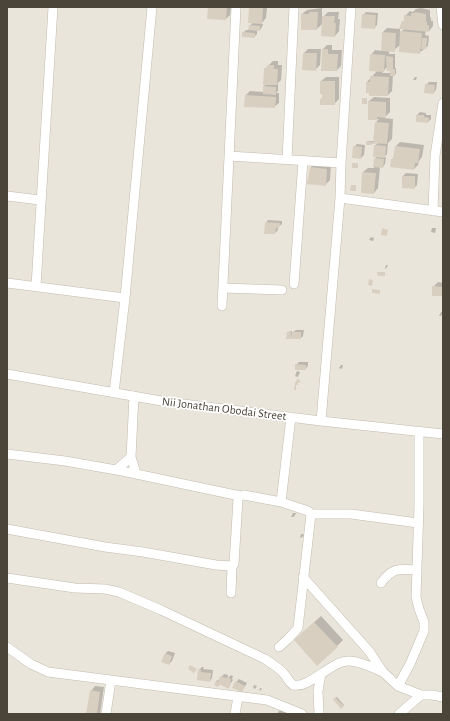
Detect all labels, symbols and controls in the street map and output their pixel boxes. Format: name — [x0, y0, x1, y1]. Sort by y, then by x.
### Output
street label: Nii Jonathan Obodai Street — [161, 394, 287, 424]

